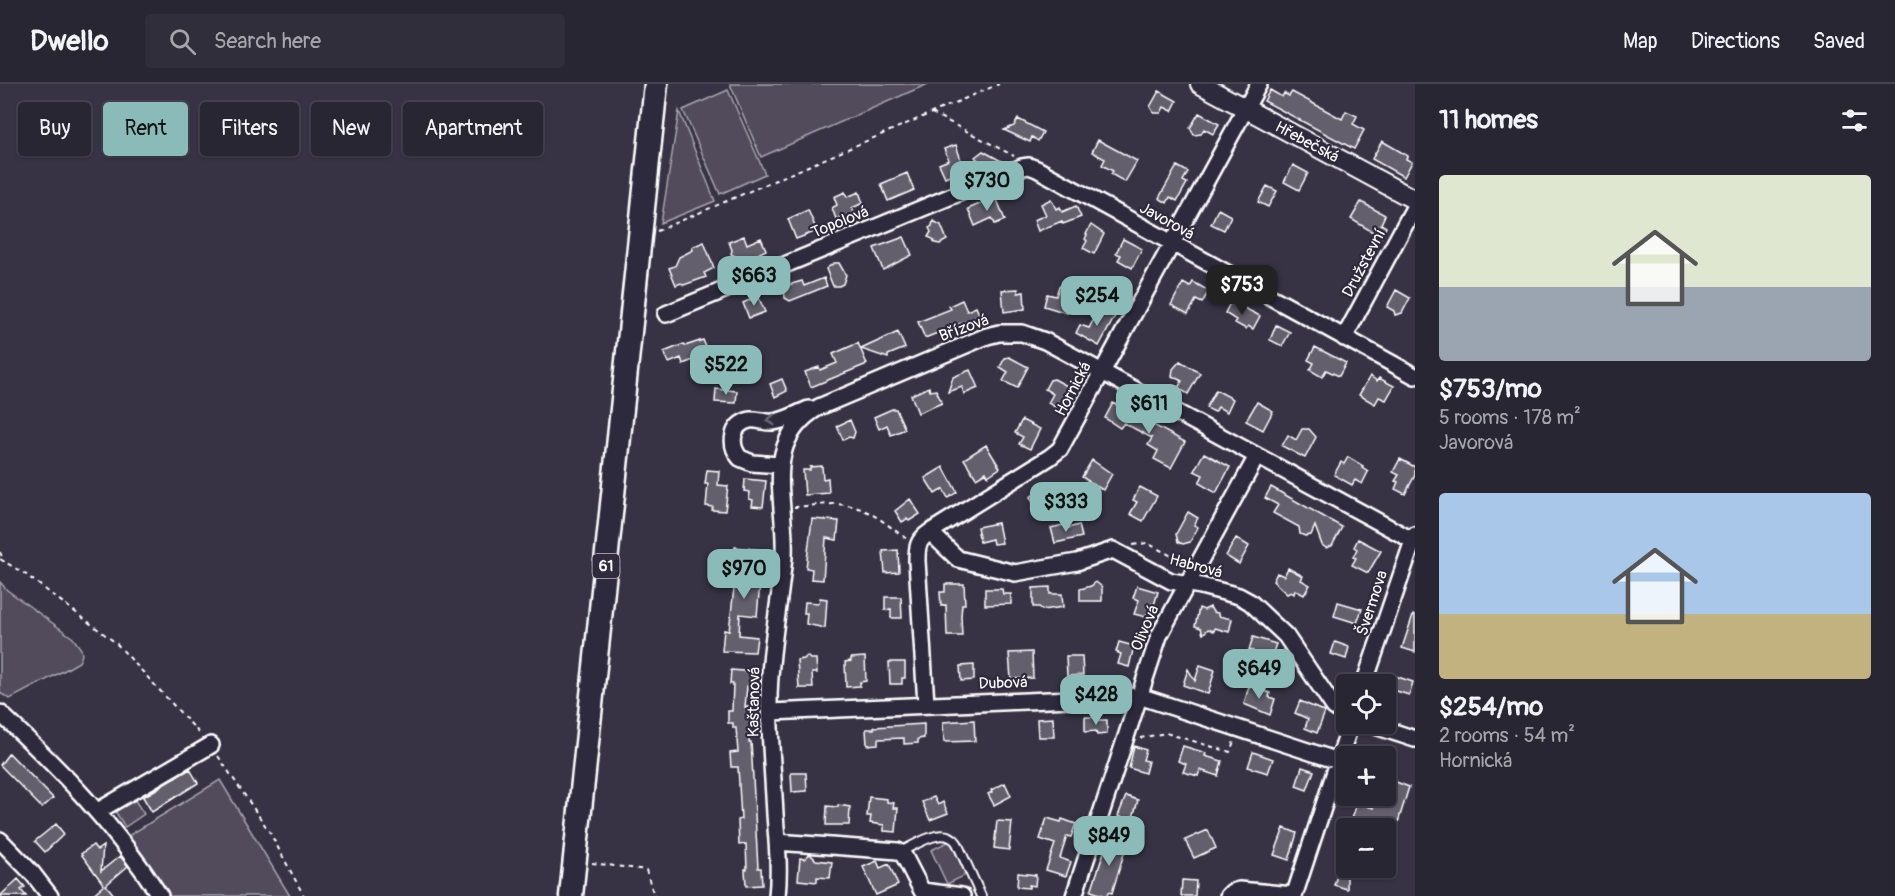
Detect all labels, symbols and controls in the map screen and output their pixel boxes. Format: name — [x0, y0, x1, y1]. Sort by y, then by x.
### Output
search box — [145, 14, 565, 68]
text: Dwello — [30, 24, 109, 59]
icon: search — [166, 25, 199, 58]
text: Search here — [214, 27, 321, 55]
text: Map — [1623, 28, 1658, 55]
text: Directions — [1691, 28, 1780, 55]
text: Saved — [1813, 28, 1865, 55]
chip: Buy — [18, 102, 91, 156]
chip: Rent — [103, 102, 188, 156]
chip: Filters — [200, 102, 299, 156]
chip: New — [311, 102, 391, 156]
chip: Apartment — [403, 102, 543, 156]
text: 11 homes — [1439, 104, 1538, 136]
icon: filters — [1838, 104, 1871, 137]
street label: Hřebečská — [1272, 117, 1342, 167]
pin: $730 — [951, 161, 1023, 212]
text: $730 — [964, 168, 1010, 193]
street label: Javorová — [1136, 198, 1198, 244]
street label: Topolová — [808, 201, 872, 243]
icon: home — [1601, 214, 1709, 322]
street label: Družstevní — [1338, 225, 1390, 301]
pin: $663 — [718, 256, 790, 307]
text: $663 — [731, 263, 777, 288]
pin: $753 — [1206, 265, 1278, 316]
text: $753 — [1220, 272, 1264, 297]
pin: $254 — [1061, 276, 1133, 327]
text: $254 — [1075, 283, 1119, 308]
street label: Břízová — [936, 310, 992, 346]
pin: $522 — [690, 345, 762, 396]
text: $522 — [704, 352, 748, 377]
street label: Hornická — [1050, 358, 1096, 420]
text: $753/mo — [1439, 373, 1542, 405]
pin: $611 — [1113, 384, 1185, 435]
text: $611 — [1130, 391, 1168, 416]
text: 5 rooms · 178 m² — [1439, 405, 1581, 430]
one-way arrow — [766, 414, 775, 427]
text: Javorová — [1439, 430, 1513, 455]
pin: $333 — [1030, 482, 1102, 533]
text: $333 — [1044, 489, 1088, 514]
icon: home — [1601, 532, 1709, 640]
pin: $970 — [708, 549, 780, 600]
street label: Habrová — [1167, 549, 1225, 583]
road number: 61 — [592, 554, 620, 578]
text: $970 — [721, 556, 767, 581]
street label: Švermova — [1351, 567, 1392, 638]
street label: Olivová — [1126, 602, 1164, 654]
pin: $649 — [1223, 649, 1295, 700]
text: $649 — [1237, 656, 1281, 681]
street label: Kaštanová — [743, 667, 765, 737]
street label: Dubová — [978, 672, 1028, 694]
map controls — [1336, 674, 1396, 878]
button: locate — [1336, 674, 1396, 734]
pin: $428 — [1060, 675, 1132, 726]
text: $428 — [1074, 682, 1118, 707]
text: $254/mo — [1439, 691, 1543, 723]
text: 2 rooms · 54 m² — [1439, 723, 1575, 748]
button: + — [1336, 746, 1396, 806]
text: Hornická — [1439, 748, 1512, 773]
pin: $849 — [1073, 816, 1145, 867]
button: − — [1336, 818, 1396, 878]
text: $849 — [1088, 823, 1130, 848]

